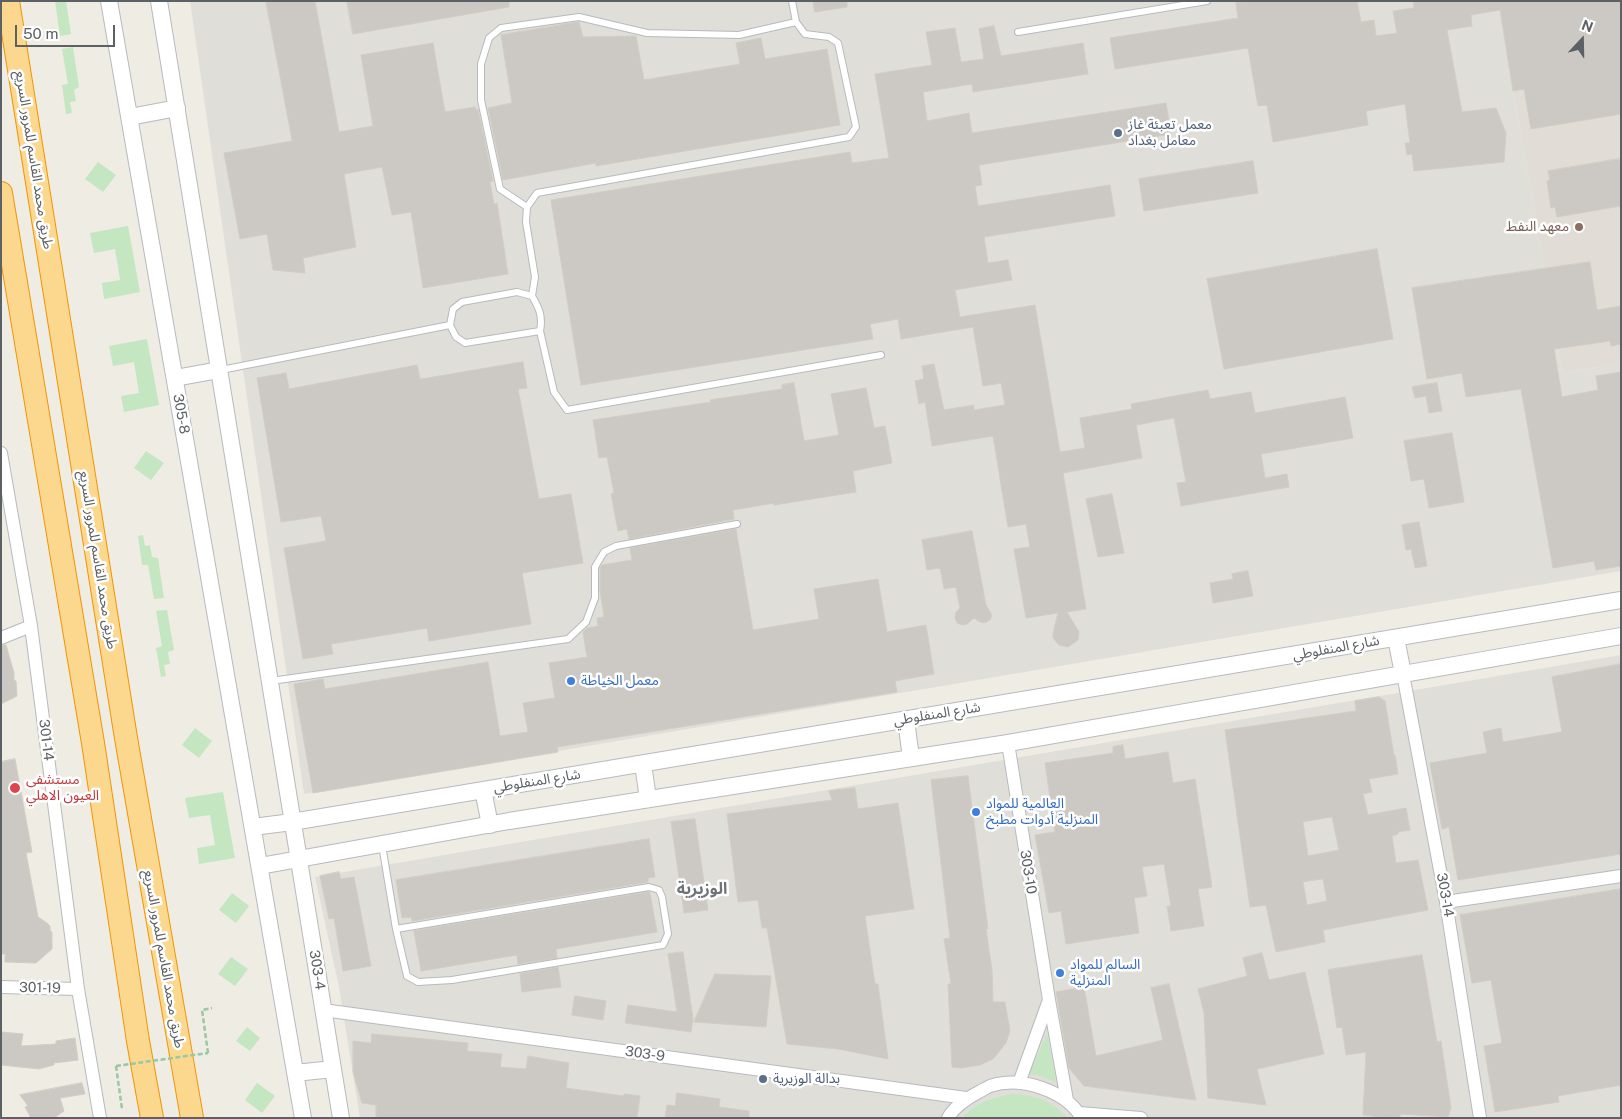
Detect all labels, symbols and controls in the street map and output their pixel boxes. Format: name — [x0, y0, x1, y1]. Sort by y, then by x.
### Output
scale bar — [18, 15, 118, 47]
north arrow — [1557, 15, 1607, 65]
text: N — [1579, 17, 1595, 35]
text: 50 m — [23, 25, 58, 42]
street label: طريق محمد القاسم للمرور السريع — [12, 69, 56, 251]
place label: معمل تعبئة غاز معامل بغداد — [1128, 117, 1212, 150]
marker: معمل تعبئة غاز معامل بغداد — [1112, 127, 1124, 139]
place label: معهد النفط — [1506, 219, 1569, 235]
marker: معهد النفط — [1573, 221, 1585, 233]
street label: 305-8 — [169, 393, 193, 435]
street label: طريق محمد القاسم للمرور السريع — [76, 469, 120, 651]
street label: شارع المنفلوطي — [1291, 632, 1381, 664]
place label: معمل الخياطة — [581, 673, 659, 689]
marker: معمل الخياطة — [565, 675, 577, 687]
street label: شارع المنفلوطي — [892, 699, 982, 729]
street label: 301-14 — [35, 718, 57, 762]
street label: شارع المنفلوطي — [492, 766, 582, 796]
place label: مستشفى العيون الاهلي — [26, 772, 99, 804]
marker: مستشفى العيون الاهلي — [8, 781, 22, 795]
place label: العالمية للمواد المنزلية أدوات مطبخ — [986, 796, 1098, 829]
marker: العالمية للمواد المنزلية أدوات مطبخ — [970, 806, 982, 818]
street label: 303-10 — [1016, 849, 1040, 895]
street label: طريق محمد القاسم للمرور السريع — [140, 869, 188, 1049]
street label: 303-14 — [1433, 872, 1457, 918]
district label: الوزيرية — [677, 879, 727, 899]
street label: 303-4 — [306, 949, 328, 991]
place label: السالم للمواد المنزلية — [1070, 957, 1140, 990]
marker: السالم للمواد المنزلية — [1054, 967, 1066, 979]
street label: 301-19 — [19, 979, 61, 997]
street label: 303-9 — [624, 1043, 666, 1065]
place label: بدالة الوزيرية — [773, 1071, 840, 1087]
marker: بدالة الوزيرية — [757, 1073, 769, 1085]

